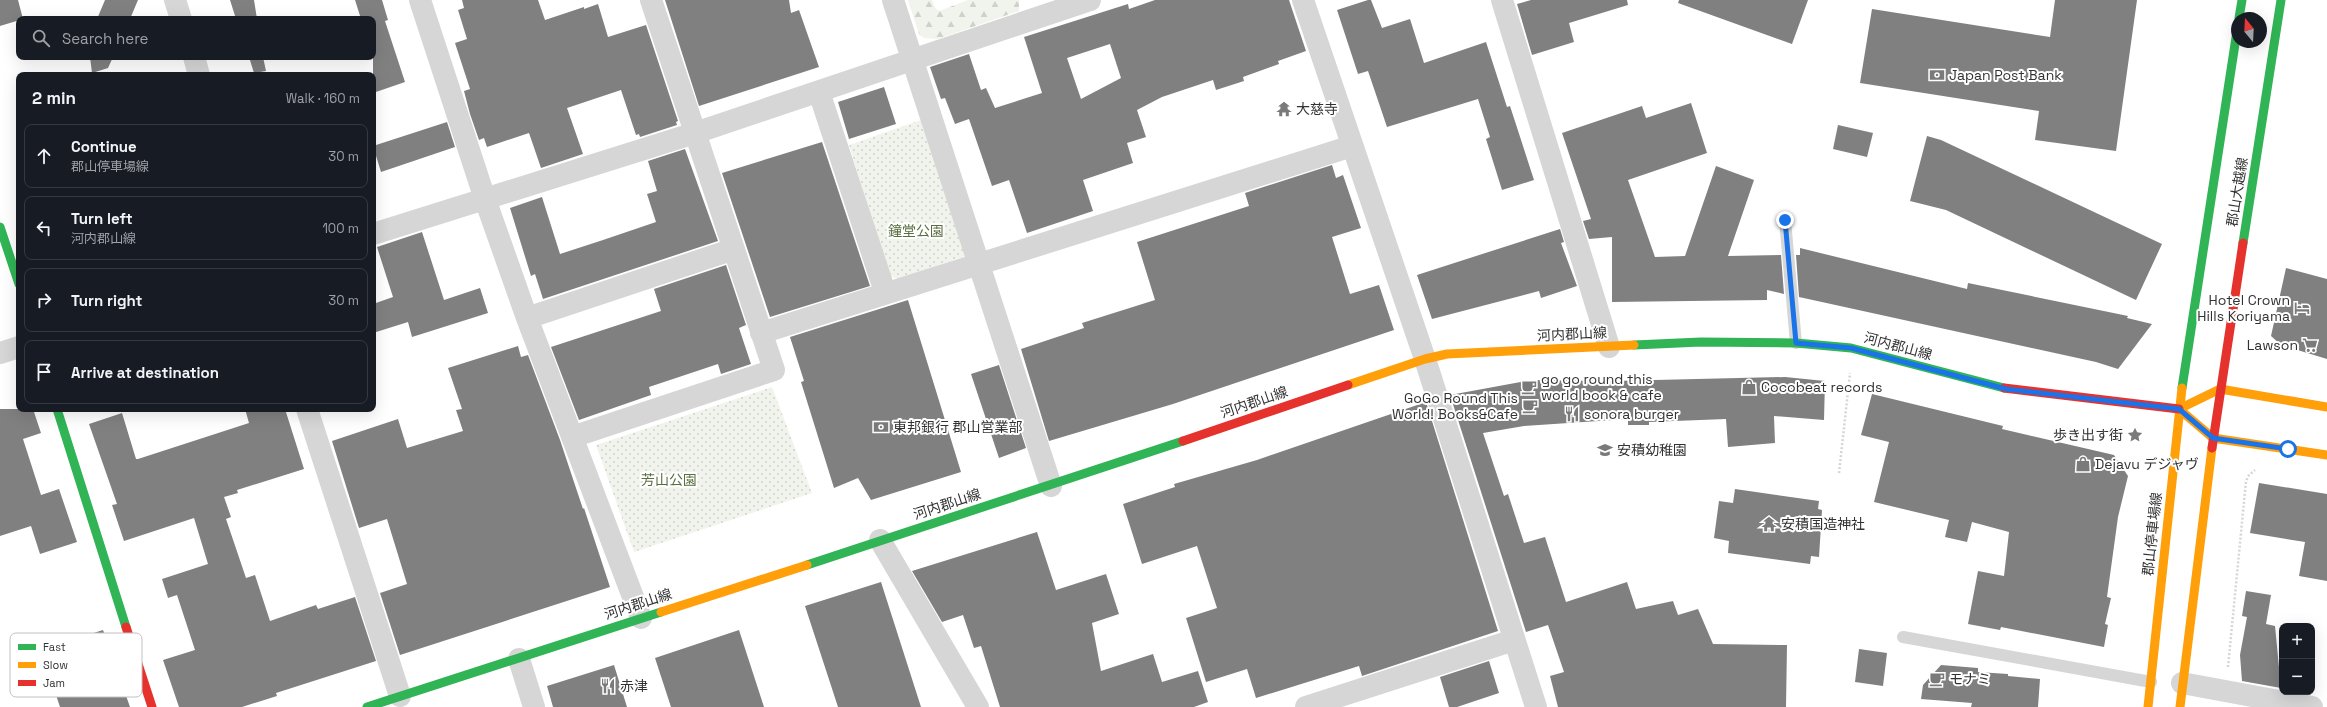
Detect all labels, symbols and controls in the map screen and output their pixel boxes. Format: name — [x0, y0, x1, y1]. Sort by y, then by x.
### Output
north arrow — [2231, 12, 2267, 48]
search box — [16, 16, 376, 60]
icon: search — [30, 27, 52, 49]
text: Search here — [62, 29, 148, 48]
bank icon: Japan Post Bank — [1928, 66, 1946, 84]
place label: Japan Post Bank — [1949, 66, 2062, 84]
text: 2 min — [32, 87, 76, 109]
text: Walk · 160 m — [286, 90, 360, 107]
temple icon: 大慈寺 — [1275, 100, 1293, 118]
place label: 大慈寺 — [1296, 100, 1338, 118]
text: Continue — [71, 137, 137, 156]
icon: ahead — [33, 145, 55, 167]
text: 30 m — [328, 148, 359, 165]
street label: 郡山大越線 — [2223, 156, 2251, 228]
text: 郡山停車場線 — [71, 158, 149, 175]
text: Turn left — [71, 209, 133, 228]
route end — [1776, 211, 1794, 229]
icon: left — [33, 217, 55, 239]
text: 100 m — [322, 220, 359, 237]
park label: 鐘堂公園 — [888, 222, 944, 240]
text: 河内郡山線 — [71, 230, 136, 247]
icon: right — [33, 289, 55, 311]
text: Turn right — [71, 291, 142, 310]
place label: Hotel Crown Hills Koriyama — [2197, 291, 2290, 325]
text: 30 m — [328, 292, 359, 309]
hotel icon: Hotel Crown Hills Koriyama — [2293, 299, 2311, 317]
street label: 河内郡山線 — [1537, 323, 1607, 345]
street label: 河内郡山線 — [1862, 328, 1934, 364]
place label: Lawson — [2247, 336, 2298, 354]
supermarket icon: Lawson — [2301, 336, 2319, 354]
icon: arrive — [33, 361, 55, 383]
text: Arrive at destination — [71, 363, 219, 382]
place label: go go round this world book & cafe — [1541, 370, 1662, 404]
cafe icon: go go round this world book & cafe — [1520, 378, 1538, 396]
shop icon: Cocobeat records — [1740, 378, 1758, 396]
place label: Cocobeat records — [1761, 378, 1882, 396]
street label: 河内郡山線 — [1218, 382, 1290, 422]
place label: GoGo Round This World! Books&Cafe — [1392, 389, 1518, 423]
cafe icon: GoGo Round This World! Books&Cafe — [1521, 397, 1539, 415]
restaurant icon: sonora burger — [1563, 405, 1581, 423]
place label: sonora burger — [1584, 405, 1679, 423]
bank icon: 東邦銀行 郡山営業部 — [872, 418, 890, 436]
place label: 東邦銀行 郡山営業部 — [893, 418, 1023, 436]
place label: 歩き出す街 — [2053, 426, 2123, 444]
place icon: 歩き出す街 — [2126, 426, 2144, 444]
route start — [2279, 440, 2297, 458]
school or university icon: 安積幼稚園 — [1596, 441, 1614, 459]
place label: 安積幼稚園 — [1617, 441, 1687, 459]
shop icon: Dejavu デジャヴ — [2074, 455, 2092, 473]
place label: Dejavu デジャヴ — [2095, 455, 2199, 473]
park label: 芳山公園 — [641, 471, 697, 489]
street label: 河内郡山線 — [911, 485, 983, 523]
street label: 郡山停車場線 — [2139, 491, 2165, 577]
temple icon: 安積国造神社 — [1760, 515, 1778, 533]
place label: 安積国造神社 — [1781, 515, 1865, 533]
street label: 河内郡山線 — [602, 585, 674, 623]
map controls — [2279, 623, 2315, 695]
button: + — [2279, 623, 2315, 659]
legend — [10, 633, 142, 697]
text: Fast — [43, 640, 66, 654]
text: Slow — [43, 658, 68, 672]
button: − — [2279, 659, 2315, 695]
cafe icon: モナミ — [1928, 670, 1946, 688]
place label: モナミ — [1949, 670, 1991, 688]
text: Jam — [43, 676, 65, 690]
restaurant icon: 赤津 — [599, 677, 617, 695]
place label: 赤津 — [620, 677, 648, 695]

